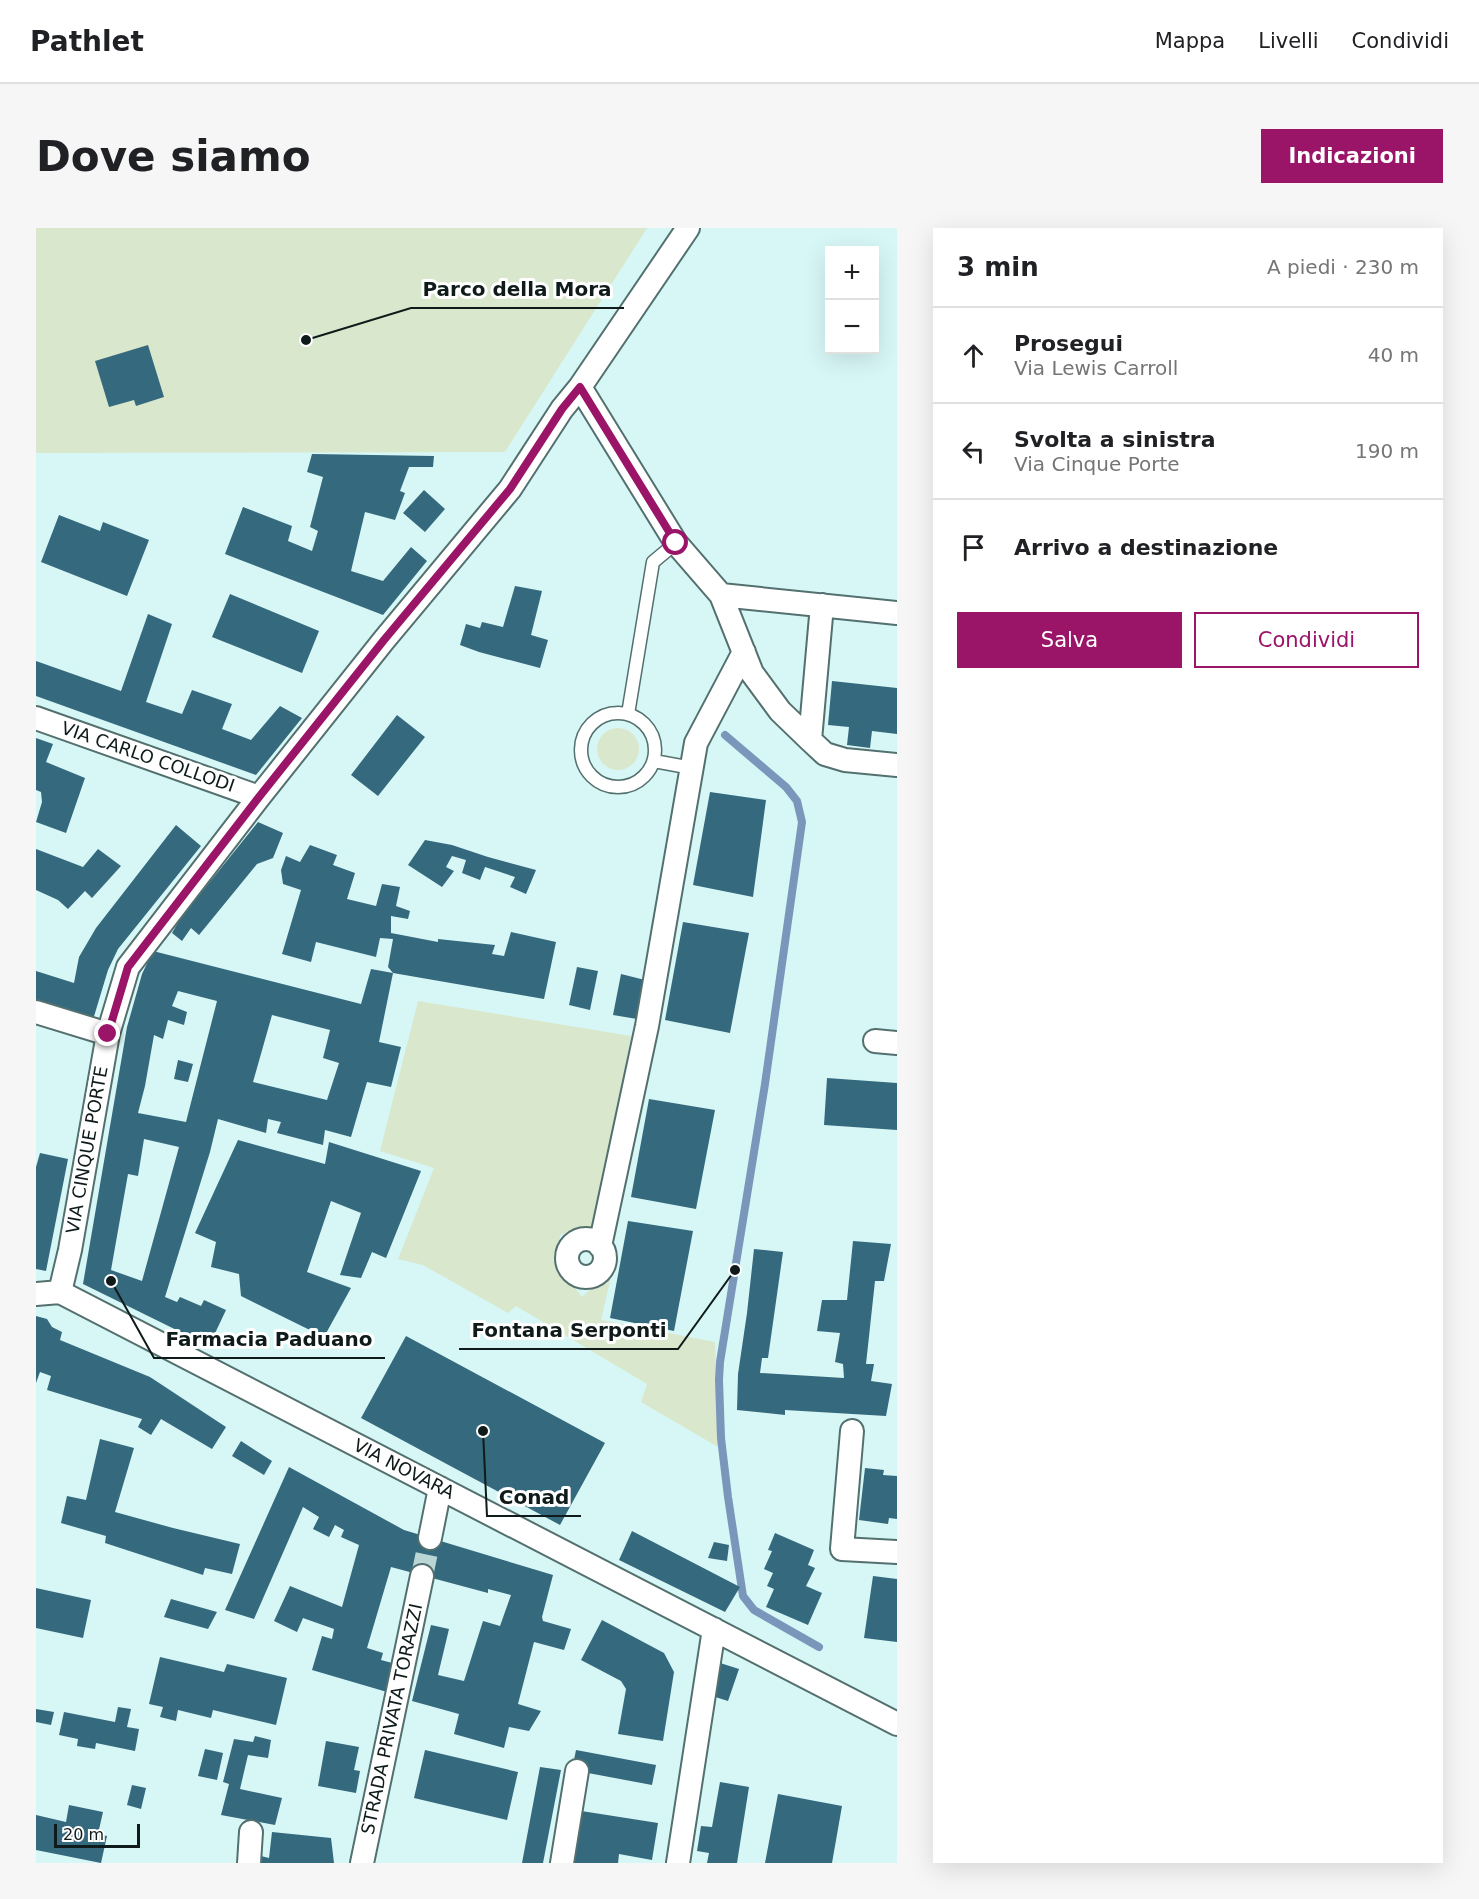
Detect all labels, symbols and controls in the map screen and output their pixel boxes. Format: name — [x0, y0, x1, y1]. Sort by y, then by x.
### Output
text: Pathlet — [30, 25, 144, 58]
text: Mappa — [1155, 29, 1225, 53]
text: Livelli — [1258, 29, 1319, 53]
text: Condividi — [1352, 29, 1449, 53]
button: Indicazioni — [1261, 129, 1443, 183]
text: Dove siamo — [36, 132, 311, 181]
map controls — [825, 246, 879, 354]
button: + — [825, 246, 879, 300]
text: 3 min — [957, 252, 1039, 282]
text: A piedi · 230 m — [1267, 255, 1419, 279]
callout: Parco della Mora — [411, 270, 624, 308]
text: Parco della Mora — [422, 277, 612, 301]
button: − — [825, 300, 879, 354]
text: Prosegui — [1014, 331, 1123, 356]
icon: ahead — [957, 339, 990, 372]
text: 40 m — [1368, 343, 1419, 367]
text: Via Lewis Carroll — [1014, 356, 1178, 380]
text: Svolta a sinistra — [1014, 427, 1216, 452]
icon: left — [957, 435, 990, 468]
text: 190 m — [1355, 439, 1419, 463]
text: Via Cinque Porte — [1014, 452, 1180, 476]
route start — [662, 529, 688, 555]
icon: arrive — [957, 531, 990, 564]
text: Arrivo a destinazione — [1014, 535, 1278, 560]
button: Salva — [957, 612, 1182, 668]
button: Condividi — [1194, 612, 1419, 668]
street label: VIA CARLO COLLODI — [59, 717, 238, 796]
route end — [94, 1020, 120, 1046]
street label: VIA CINQUE PORTE — [61, 1064, 112, 1235]
callout: Fontana Serponti — [459, 1311, 678, 1349]
text: Fontana Serponti — [471, 1318, 667, 1342]
callout: Farmacia Paduano — [154, 1320, 385, 1358]
text: Farmacia Paduano — [165, 1327, 373, 1351]
street label: VIA NOVARA — [350, 1434, 459, 1503]
callout: Conad — [487, 1478, 581, 1516]
text: Conad — [499, 1485, 569, 1509]
street label: STRADA PRIVATA TORAZZI — [357, 1601, 426, 1836]
scale bar — [54, 1821, 140, 1848]
text: 20 m — [63, 1825, 104, 1844]

